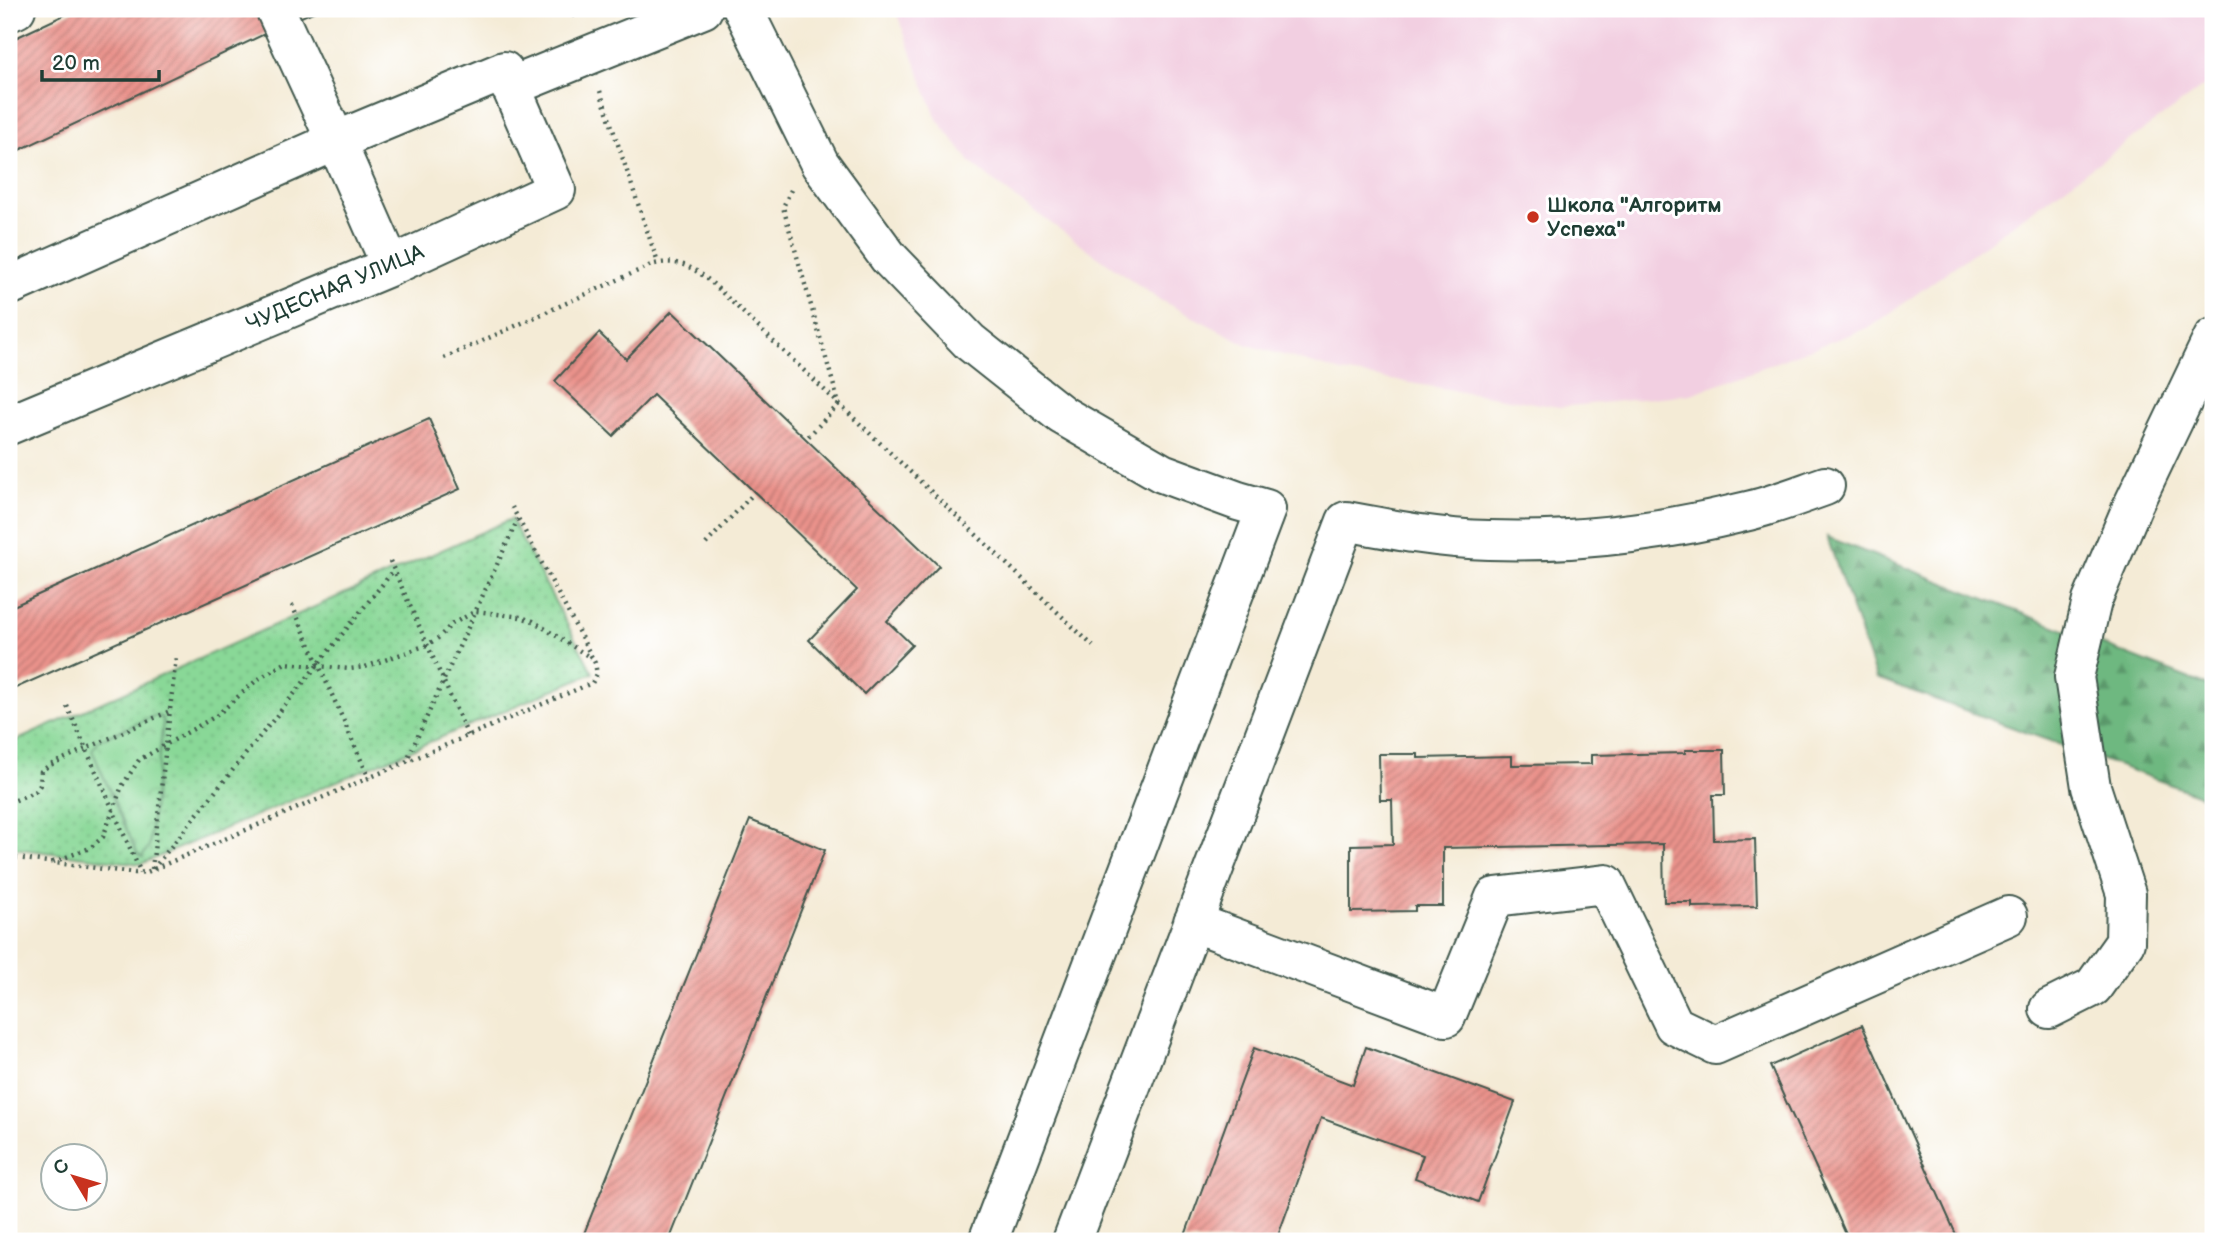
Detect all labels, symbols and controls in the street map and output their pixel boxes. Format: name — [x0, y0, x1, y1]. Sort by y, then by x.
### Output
scale bar — [42, 38, 159, 82]
text: 20 m — [52, 51, 100, 76]
place label: Школа "Алгоритм Успеха" — [1547, 193, 1722, 242]
marker: Школа "Алгоритм Успеха" — [1525, 209, 1541, 225]
street label: ЧУДЕСНАЯ УЛИЦА — [242, 239, 428, 337]
north arrow — [38, 1142, 108, 1212]
text: С — [49, 1155, 75, 1180]

